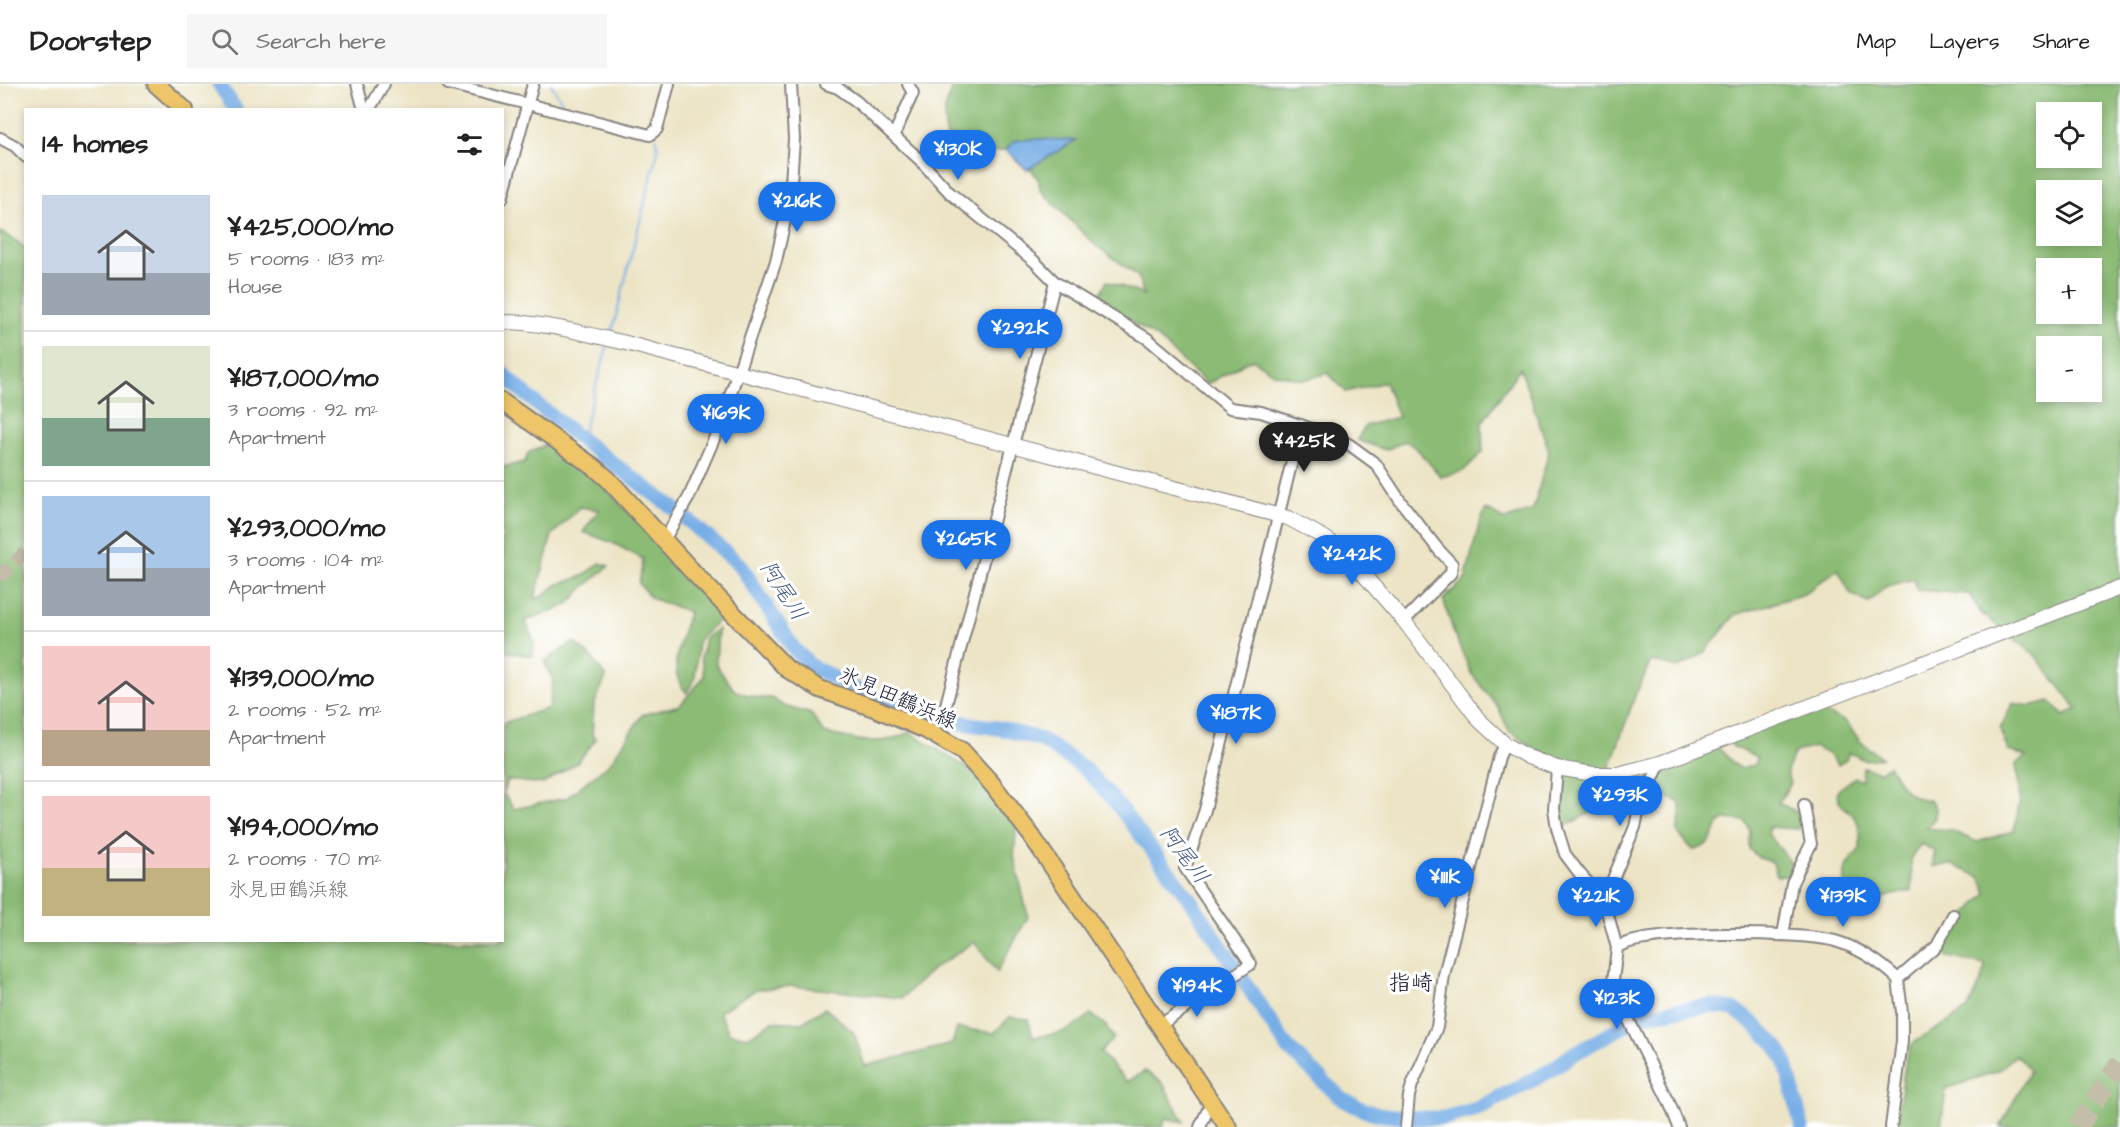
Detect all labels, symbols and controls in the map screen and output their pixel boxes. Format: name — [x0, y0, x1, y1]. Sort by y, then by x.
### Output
search box — [187, 14, 607, 68]
text: Doorstep — [30, 22, 151, 61]
icon: search — [208, 25, 241, 58]
text: Search here — [256, 26, 386, 57]
text: Map — [1856, 27, 1896, 56]
text: Layers — [1929, 27, 1999, 56]
text: Share — [2032, 27, 2090, 56]
map controls — [2036, 102, 2102, 402]
button: locate — [2036, 102, 2102, 168]
text: 14 homes — [42, 126, 148, 162]
icon: filters — [453, 128, 486, 161]
pin: ¥130K — [916, 130, 1000, 181]
text: ¥130K — [934, 135, 982, 163]
button: layers — [2036, 180, 2102, 246]
pin: ¥216K — [755, 182, 839, 233]
text: ¥216K — [772, 187, 822, 215]
text: ¥425,000/mo — [228, 209, 393, 245]
icon: home — [90, 219, 162, 291]
text: 5 rooms · 183 m² — [228, 245, 385, 273]
button: + — [2036, 258, 2102, 324]
text: House — [228, 273, 282, 301]
pin: ¥292K — [978, 309, 1062, 360]
text: ¥292K — [991, 314, 1049, 342]
button: − — [2036, 336, 2102, 402]
text: ¥187,000/mo — [228, 360, 379, 396]
icon: home — [90, 370, 162, 442]
pin: ¥169K — [684, 394, 768, 445]
text: 3 rooms · 92 m² — [228, 396, 378, 424]
text: ¥169K — [701, 399, 751, 427]
pin: ¥425K — [1262, 422, 1346, 473]
text: Apartment — [228, 424, 326, 452]
text: ¥425K — [1273, 427, 1335, 455]
text: ¥293,000/mo — [228, 510, 385, 546]
icon: home — [90, 520, 162, 592]
pin: ¥265K — [924, 520, 1008, 571]
text: ¥265K — [936, 525, 996, 553]
pin: ¥242K — [1310, 535, 1394, 586]
text: ¥242K — [1322, 540, 1382, 568]
text: 3 rooms · 104 m² — [228, 546, 384, 574]
water label: 阿尾川 — [752, 555, 814, 627]
text: Apartment — [228, 574, 326, 602]
text: ¥139,000/mo — [228, 660, 374, 696]
street label: 氷見田鶴浜線 — [834, 660, 962, 736]
icon: home — [90, 670, 162, 742]
pin: ¥187K — [1194, 694, 1278, 745]
text: 2 rooms · 52 m² — [228, 696, 382, 724]
text: ¥187K — [1211, 699, 1261, 727]
text: Apartment — [228, 724, 326, 752]
pin: ¥293K — [1578, 776, 1662, 827]
text: ¥293K — [1592, 781, 1648, 809]
text: ¥194,000/mo — [228, 809, 378, 845]
water label: 阿尾川 — [1152, 819, 1216, 891]
icon: home — [90, 820, 162, 892]
text: 2 rooms · 70 m² — [228, 845, 381, 873]
pin: ¥111K — [1403, 858, 1487, 909]
text: ¥111K — [1430, 863, 1460, 891]
text: 氷見田鶴浜線 — [228, 876, 348, 904]
pin: ¥221K — [1554, 877, 1638, 928]
pin: ¥139K — [1801, 877, 1885, 928]
text: ¥221K — [1572, 882, 1620, 910]
text: ¥139K — [1820, 882, 1866, 910]
pin: ¥194K — [1155, 967, 1239, 1018]
district label: 指崎 — [1389, 968, 1433, 999]
text: ¥194K — [1172, 972, 1222, 1000]
pin: ¥123K — [1575, 979, 1659, 1030]
text: ¥123K — [1594, 984, 1640, 1012]

